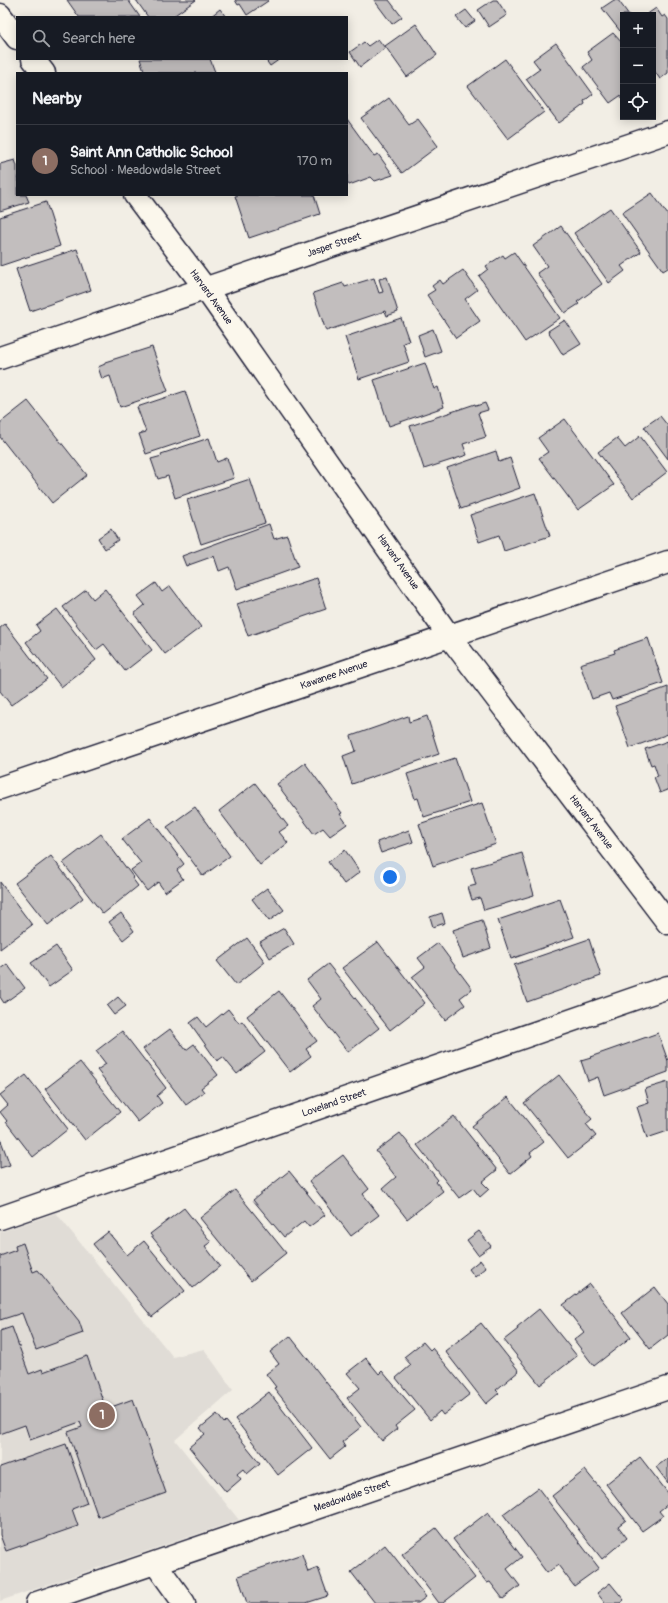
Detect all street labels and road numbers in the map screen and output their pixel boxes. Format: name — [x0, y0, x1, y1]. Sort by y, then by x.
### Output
street label: Jasper Street — [305, 230, 364, 260]
street label: Harvard Avenue — [187, 267, 235, 327]
street label: Harvard Avenue — [374, 532, 422, 592]
street label: Kawanee Avenue — [299, 658, 369, 692]
street label: Harvard Avenue — [567, 792, 615, 852]
street label: Loveland Street — [300, 1086, 369, 1120]
street label: Meadowdale Street — [312, 1477, 393, 1515]

